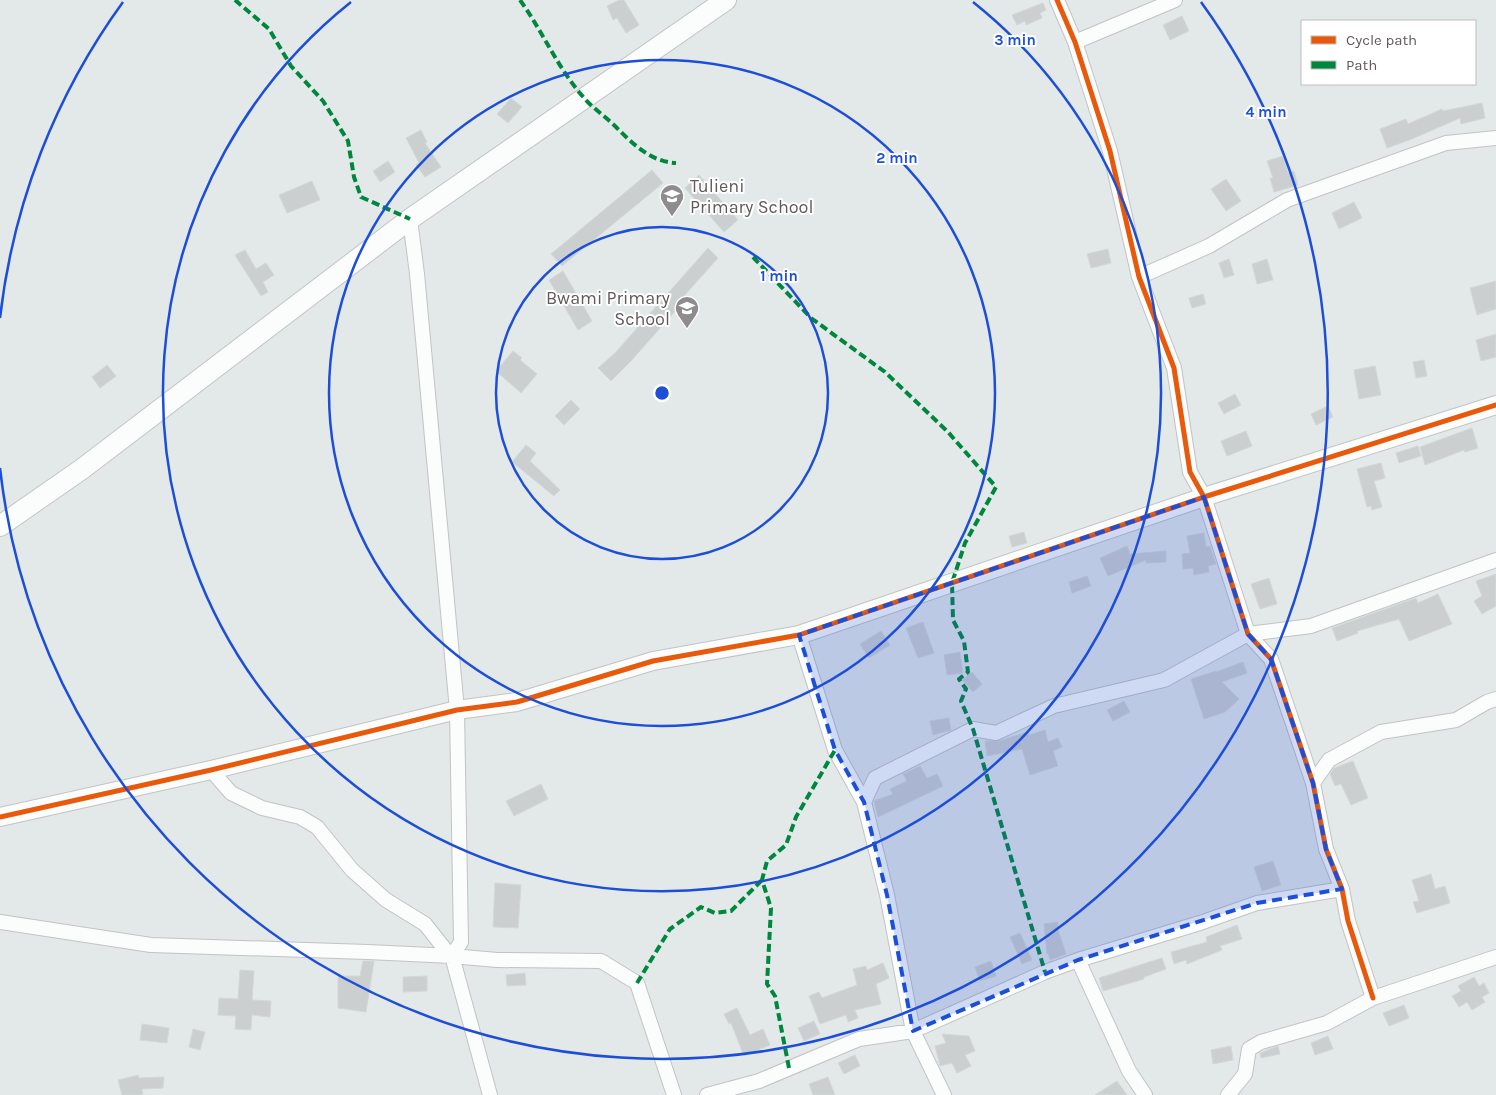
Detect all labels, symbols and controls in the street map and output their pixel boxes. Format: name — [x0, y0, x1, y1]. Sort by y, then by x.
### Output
legend — [1301, 20, 1476, 85]
text: 3 min — [994, 31, 1036, 49]
text: Cycle path — [1346, 31, 1417, 49]
text: Path — [1346, 56, 1377, 74]
text: 4 min — [1245, 103, 1287, 121]
text: 2 min — [876, 149, 918, 167]
place label: Tulieni Primary School — [690, 175, 814, 218]
school or university icon: Tulieni Primary School — [659, 183, 685, 217]
text: 1 min — [760, 267, 798, 285]
place label: Bwami Primary School — [546, 287, 671, 330]
school or university icon: Bwami Primary School — [674, 295, 700, 329]
centre of rings — [653, 384, 671, 402]

